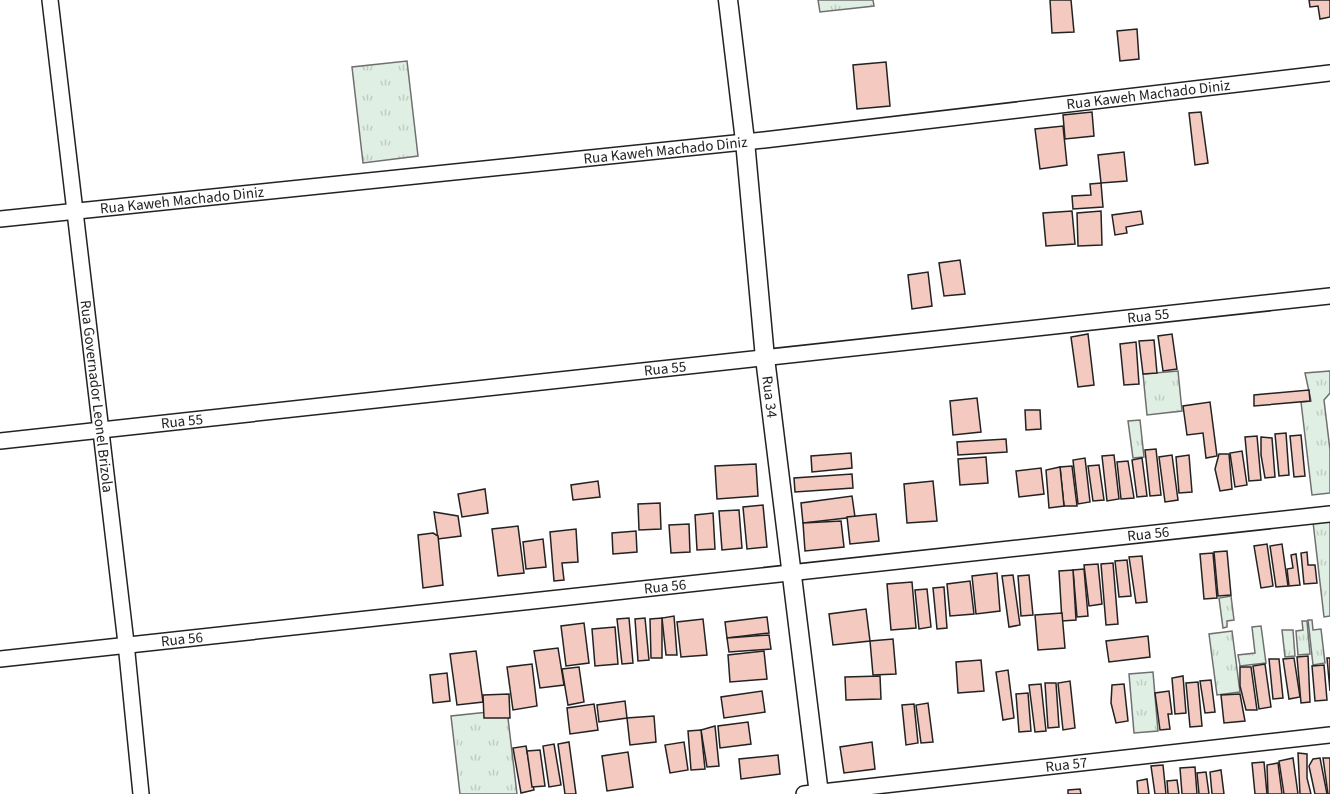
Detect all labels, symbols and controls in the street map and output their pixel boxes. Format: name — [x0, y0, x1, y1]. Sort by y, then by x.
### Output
street label: Rua Kaweh Machado Diniz — [1065, 74, 1231, 115]
street label: Rua Kaweh Machado Diniz — [582, 131, 748, 169]
street label: Rua Kaweh Machado Diniz — [99, 181, 265, 219]
street label: Rua Governador Leonel Brizola — [75, 299, 119, 494]
street label: Rua 55 — [1126, 303, 1170, 329]
street label: Rua 55 — [643, 356, 687, 381]
street label: Rua 34 — [757, 375, 783, 420]
street label: Rua 55 — [160, 408, 204, 434]
street label: Rua 56 — [1126, 521, 1170, 547]
street label: Rua 56 — [643, 574, 687, 599]
street label: Rua 56 — [160, 626, 204, 652]
street label: Rua 57 — [1044, 752, 1089, 777]

